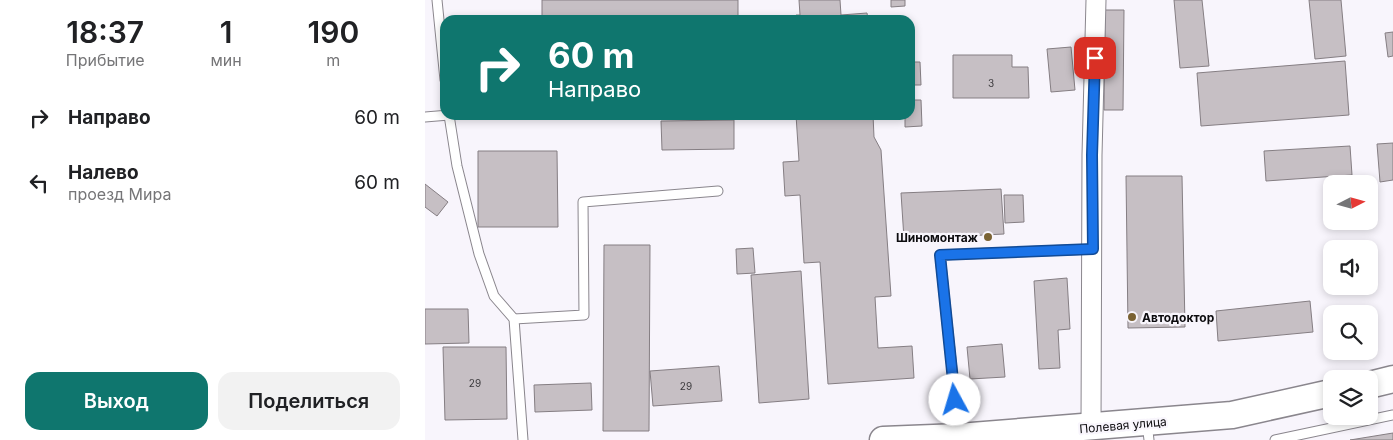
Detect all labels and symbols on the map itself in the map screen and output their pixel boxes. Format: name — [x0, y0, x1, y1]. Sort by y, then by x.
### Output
pin — [1074, 37, 1116, 79]
house number: 3 — [988, 77, 994, 89]
north arrow — [1323, 175, 1377, 230]
place label: Шиномонтаж — [896, 230, 979, 245]
marker: Шиномонтаж — [982, 231, 994, 243]
place label: Автодоктор — [1142, 310, 1215, 325]
marker: Автодоктор — [1126, 311, 1138, 323]
position arrow — [928, 373, 980, 425]
house number: 29 — [469, 377, 481, 389]
house number: 29 — [680, 380, 692, 392]
street label: Полевая улица — [1079, 414, 1167, 436]

